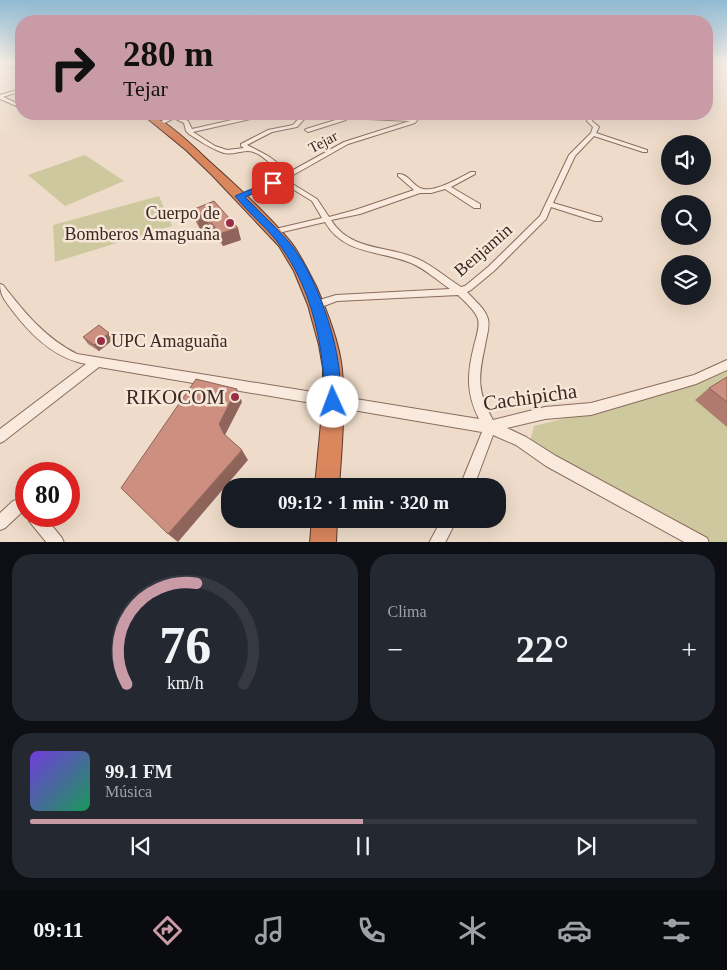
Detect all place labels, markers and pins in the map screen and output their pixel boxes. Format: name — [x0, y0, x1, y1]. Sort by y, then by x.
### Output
pin — [252, 162, 294, 204]
place label: Cuerpo de Bomberos Amaguaña — [65, 203, 220, 244]
marker: Cuerpo de Bomberos Amaguaña — [224, 217, 236, 229]
place label: UPC Amaguaña — [111, 331, 228, 351]
marker: UPC Amaguaña — [95, 335, 107, 347]
place label: RIKOCOM — [126, 385, 225, 409]
marker: RIKOCOM — [229, 391, 241, 403]

